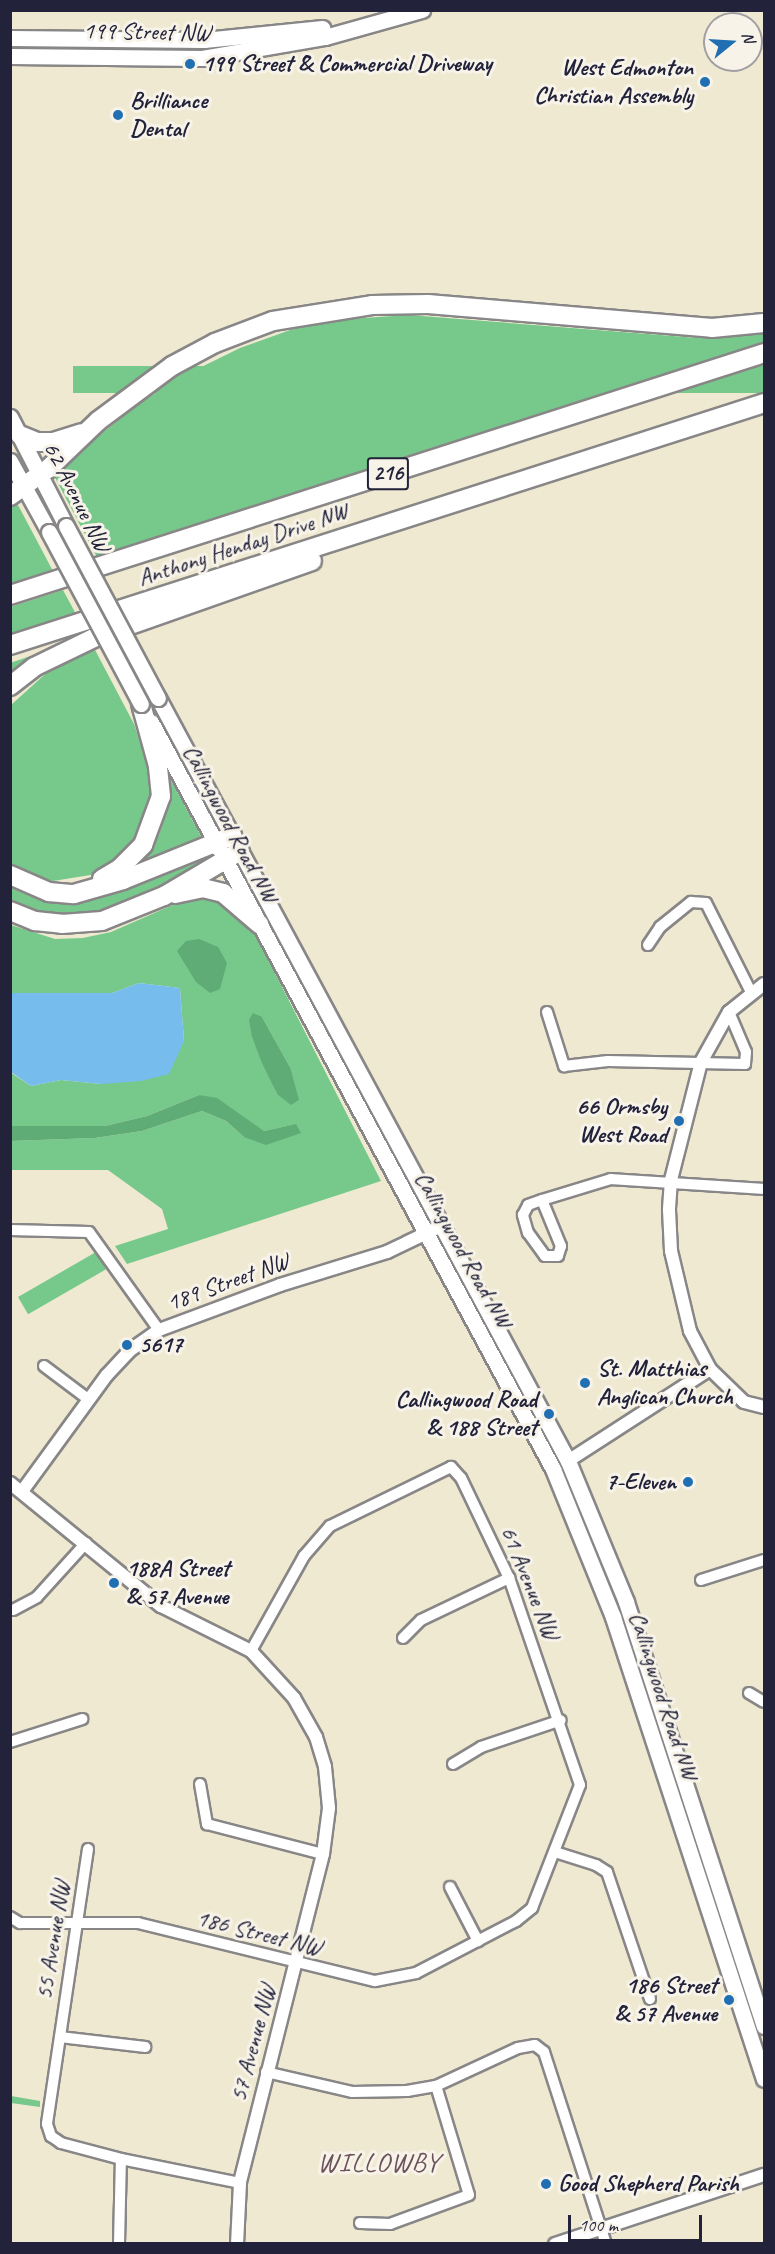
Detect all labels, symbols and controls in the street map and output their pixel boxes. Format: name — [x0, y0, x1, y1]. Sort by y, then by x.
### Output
north arrow — [703, 12, 763, 72]
street label: 199 Street NW — [83, 16, 211, 48]
text: N — [737, 29, 759, 45]
place label: 199 Street & Commercial Driveway — [202, 50, 491, 78]
place label: West Edmonton Christian Assembly — [535, 54, 693, 110]
marker: 199 Street & Commercial Driveway — [183, 57, 197, 71]
marker: West Edmonton Christian Assembly — [698, 75, 712, 89]
place label: Brilliance Dental — [130, 87, 207, 143]
marker: Brilliance Dental — [111, 108, 125, 122]
street label: 62 Avenue NW — [37, 437, 117, 557]
road number: 216 — [366, 455, 410, 493]
street label: Anthony Henday Drive NW — [134, 497, 352, 593]
street label: Callingwood Road NW — [176, 740, 284, 908]
place label: 66 Ormsby West Road — [576, 1093, 667, 1149]
marker: 66 Ormsby West Road — [672, 1114, 686, 1128]
street label: Callingwood Road NW — [408, 1166, 518, 1334]
street label: 189 Street NW — [163, 1247, 293, 1317]
place label: 5617 — [139, 1331, 182, 1359]
marker: 5617 — [120, 1338, 134, 1352]
place label: St. Matthias Anglican Church — [597, 1355, 734, 1411]
marker: St. Matthias Anglican Church — [578, 1376, 592, 1390]
place label: Callingwood Road & 188 Street — [396, 1386, 537, 1442]
marker: Callingwood Road & 188 Street — [542, 1407, 556, 1421]
place label: 7-Eleven — [605, 1468, 676, 1496]
marker: 7-Eleven — [681, 1475, 695, 1489]
street label: 61 Avenue NW — [494, 1522, 566, 1644]
place label: 188A Street & 57 Avenue — [126, 1555, 229, 1611]
marker: 188A Street & 57 Avenue — [107, 1576, 121, 1590]
street label: Callingwood Road NW — [622, 1608, 704, 1784]
street label: 55 Avenue NW — [29, 1878, 77, 2002]
street label: 186 Street NW — [193, 1904, 325, 1962]
place label: 186 Street & 57 Avenue — [615, 1972, 717, 2028]
street label: 57 Avenue NW — [224, 1981, 282, 2105]
marker: 186 Street & 57 Avenue — [722, 1993, 736, 2007]
district label: WILLOWBY — [319, 2147, 439, 2179]
place label: Good Shepherd Parish — [558, 2170, 741, 2198]
marker: Good Shepherd Parish — [539, 2177, 553, 2191]
scale bar — [571, 2203, 704, 2241]
text: 100 m — [579, 2214, 618, 2236]

